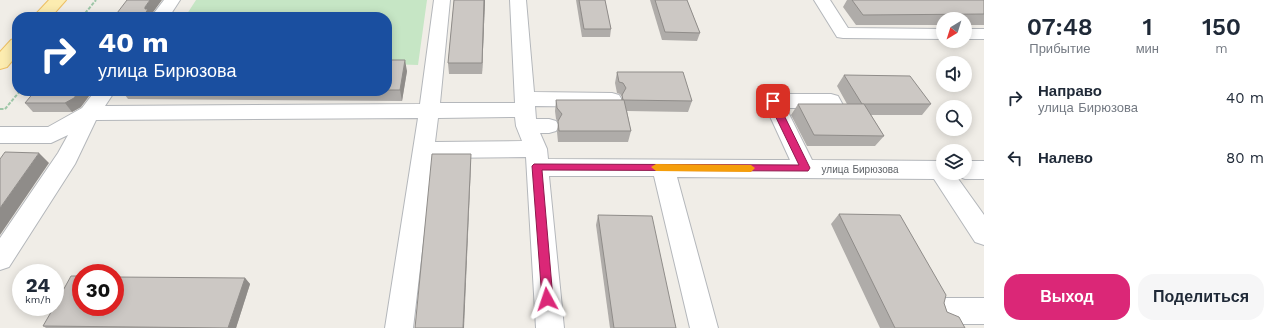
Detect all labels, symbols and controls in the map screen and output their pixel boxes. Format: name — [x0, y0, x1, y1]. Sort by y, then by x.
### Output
north arrow — [936, 12, 972, 48]
map controls — [936, 12, 972, 180]
text: 07:48 — [1027, 13, 1093, 41]
text: 1 — [1142, 13, 1152, 41]
text: 150 — [1202, 13, 1241, 41]
text: 40 m — [98, 26, 168, 59]
icon: right — [32, 28, 84, 80]
text: Прибытие — [1029, 41, 1090, 56]
text: мин — [1136, 41, 1159, 56]
text: m — [1215, 41, 1228, 56]
button: sound — [936, 56, 972, 92]
text: улица Бирюзова — [98, 60, 236, 81]
text: Направо — [1038, 82, 1102, 100]
pin — [756, 84, 790, 118]
icon: right — [1004, 87, 1026, 109]
text: 40 m — [1226, 89, 1264, 107]
icon: arrive — [762, 90, 784, 112]
button: search — [936, 100, 972, 136]
text: улица Бирюзова — [1038, 100, 1138, 115]
button: layers — [936, 144, 972, 180]
icon: left — [1004, 147, 1026, 169]
text: Налево — [1038, 149, 1093, 167]
text: 80 m — [1226, 149, 1264, 167]
street label: улица Бирюзова — [822, 164, 899, 175]
speed limit sign: 30 — [72, 264, 124, 316]
text: 24 — [26, 273, 50, 297]
button: Выход — [1004, 274, 1130, 320]
button: Поделиться — [1138, 274, 1264, 320]
position arrow — [526, 278, 568, 320]
text: km/h — [25, 294, 51, 305]

